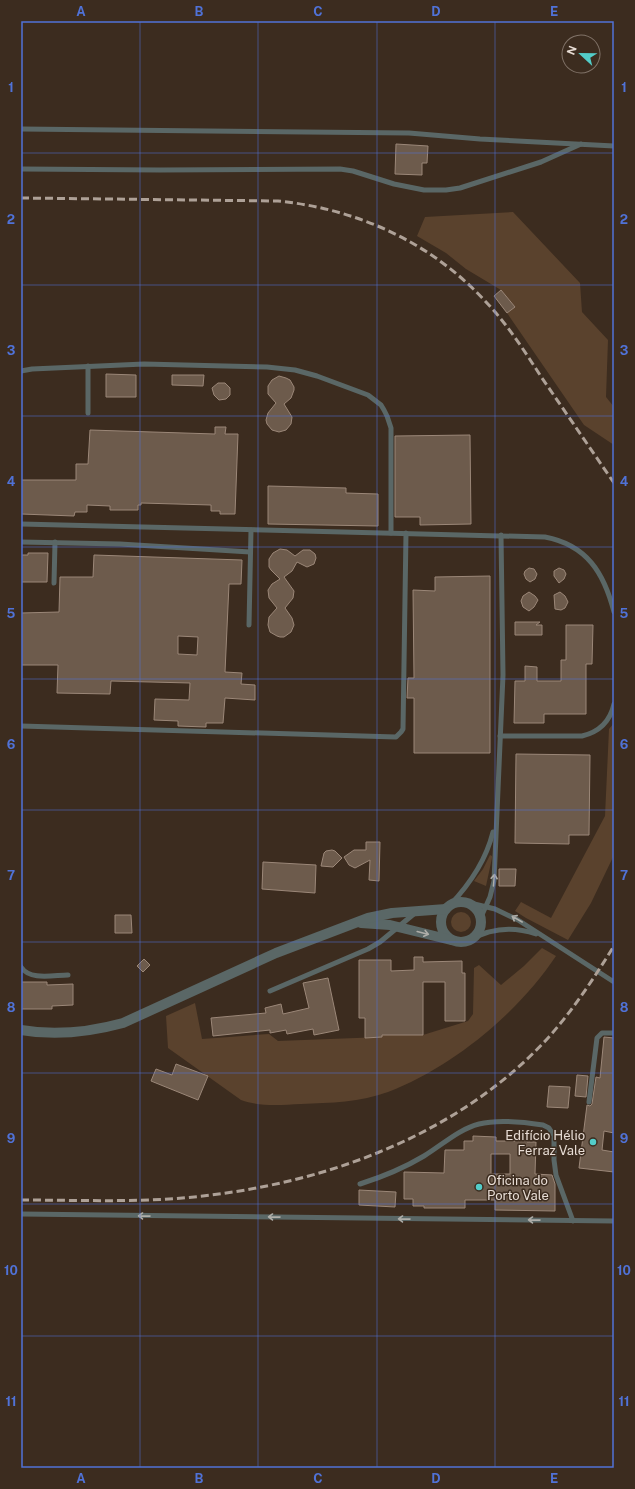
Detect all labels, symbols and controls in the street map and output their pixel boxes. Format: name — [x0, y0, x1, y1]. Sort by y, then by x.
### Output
text: A — [76, 4, 86, 19]
text: B — [195, 4, 204, 19]
text: C — [313, 4, 323, 19]
text: D — [431, 4, 441, 19]
text: E — [550, 4, 558, 19]
north arrow — [561, 34, 601, 74]
text: N — [565, 44, 579, 56]
text: 1 — [8, 80, 14, 95]
text: 1 — [621, 80, 627, 95]
text: 2 — [7, 212, 15, 227]
text: 2 — [620, 212, 628, 227]
text: 3 — [7, 343, 16, 358]
text: 3 — [620, 343, 629, 358]
text: 4 — [7, 474, 16, 489]
text: 4 — [620, 474, 629, 489]
text: 5 — [7, 606, 16, 621]
text: 5 — [620, 606, 629, 621]
text: 6 — [7, 737, 16, 752]
text: 6 — [620, 737, 629, 752]
text: 7 — [7, 868, 15, 883]
text: 7 — [620, 868, 628, 883]
one-way arrow — [490, 874, 497, 887]
one-way arrow — [511, 915, 523, 923]
one-way arrow — [416, 930, 429, 938]
text: 8 — [7, 1000, 16, 1015]
text: 8 — [620, 1000, 629, 1015]
place label: Edifício Hélio Ferraz Vale — [505, 1128, 585, 1158]
text: 9 — [7, 1131, 15, 1146]
text: 9 — [620, 1131, 628, 1146]
marker: Edifício Hélio Ferraz Vale — [588, 1137, 598, 1147]
place label: Oficina do Porto Vale — [487, 1173, 549, 1203]
marker: Oficina do Porto Vale — [474, 1182, 484, 1192]
one-way arrow — [138, 1212, 151, 1220]
one-way arrow — [268, 1213, 281, 1221]
one-way arrow — [398, 1215, 411, 1223]
one-way arrow — [528, 1216, 541, 1224]
text: 10 — [4, 1263, 18, 1278]
text: 10 — [617, 1263, 631, 1278]
text: 11 — [5, 1394, 17, 1409]
text: 11 — [618, 1394, 630, 1409]
text: A — [76, 1471, 86, 1486]
text: B — [195, 1471, 204, 1486]
text: C — [313, 1471, 323, 1486]
text: D — [431, 1471, 441, 1486]
text: E — [550, 1471, 558, 1486]

